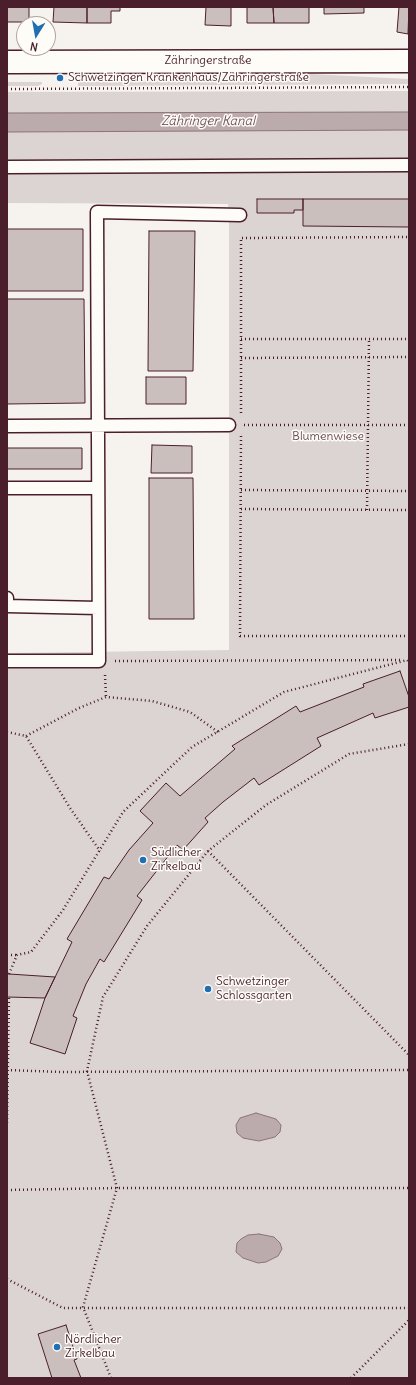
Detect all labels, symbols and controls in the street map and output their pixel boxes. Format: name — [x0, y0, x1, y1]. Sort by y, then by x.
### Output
north arrow — [16, 16, 56, 56]
text: N — [29, 39, 39, 54]
street label: Zähringerstraße — [164, 54, 252, 68]
place label: Schwetzingen Krankenhaus/Zähringerstraße — [68, 71, 309, 85]
marker: Schwetzingen Krankenhaus/Zähringerstraße — [55, 73, 65, 83]
water label: Zähringer Kanal — [161, 113, 255, 129]
park label: Blumenwiese — [292, 430, 364, 444]
place label: Südlicher Zirkelbau — [151, 846, 201, 874]
marker: Südlicher Zirkelbau — [138, 855, 148, 865]
place label: Schwetzinger Schlossgarten — [216, 975, 292, 1003]
marker: Schwetzinger Schlossgarten — [203, 984, 213, 994]
place label: Nördlicher Zirkelbau — [65, 1333, 122, 1361]
marker: Nördlicher Zirkelbau — [52, 1342, 62, 1352]

